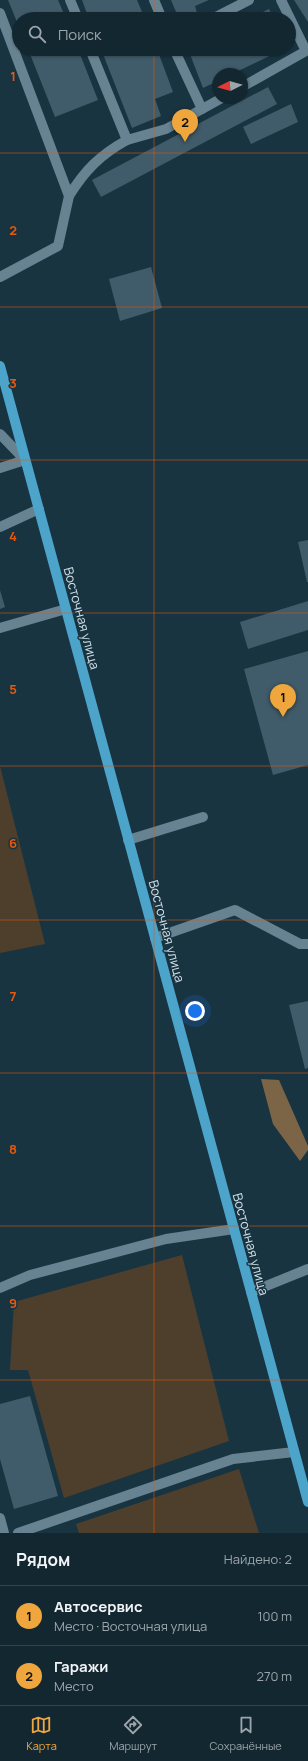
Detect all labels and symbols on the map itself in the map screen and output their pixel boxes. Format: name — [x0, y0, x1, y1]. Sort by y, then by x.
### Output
text: 1 — [10, 67, 16, 85]
north arrow — [212, 68, 248, 104]
pin: 2 — [172, 109, 198, 142]
text: 2 — [9, 221, 17, 239]
text: 3 — [9, 374, 17, 392]
text: 4 — [9, 527, 17, 545]
street label: Восточная улица — [60, 565, 104, 671]
text: 5 — [9, 680, 17, 698]
pin: 1 — [270, 684, 296, 717]
text: 6 — [9, 834, 17, 852]
street label: Восточная улица — [145, 878, 189, 984]
text: 7 — [10, 987, 17, 1005]
your location — [185, 1001, 205, 1021]
text: 8 — [9, 1140, 17, 1158]
street label: Восточная улица — [229, 1191, 273, 1297]
text: 9 — [9, 1294, 17, 1312]

